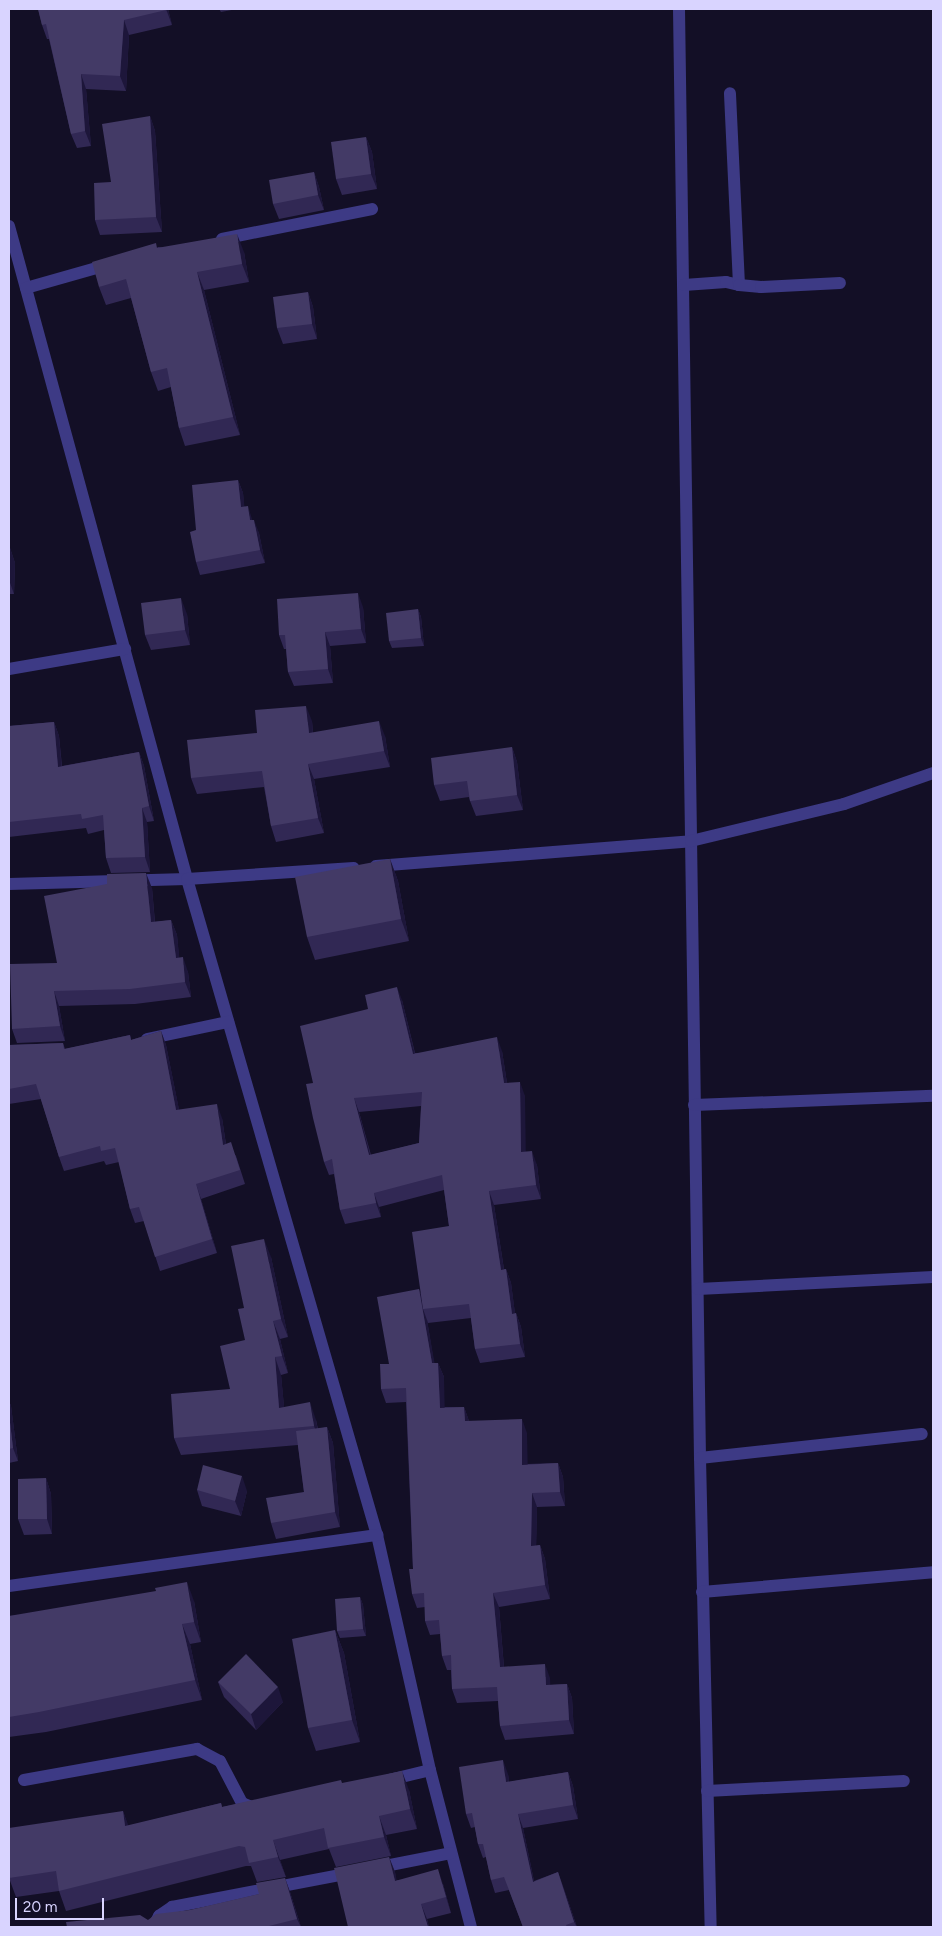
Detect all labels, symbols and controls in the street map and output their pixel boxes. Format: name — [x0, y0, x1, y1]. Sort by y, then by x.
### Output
scale bar — [18, 1888, 106, 1920]
text: 20 m — [23, 1898, 57, 1916]

